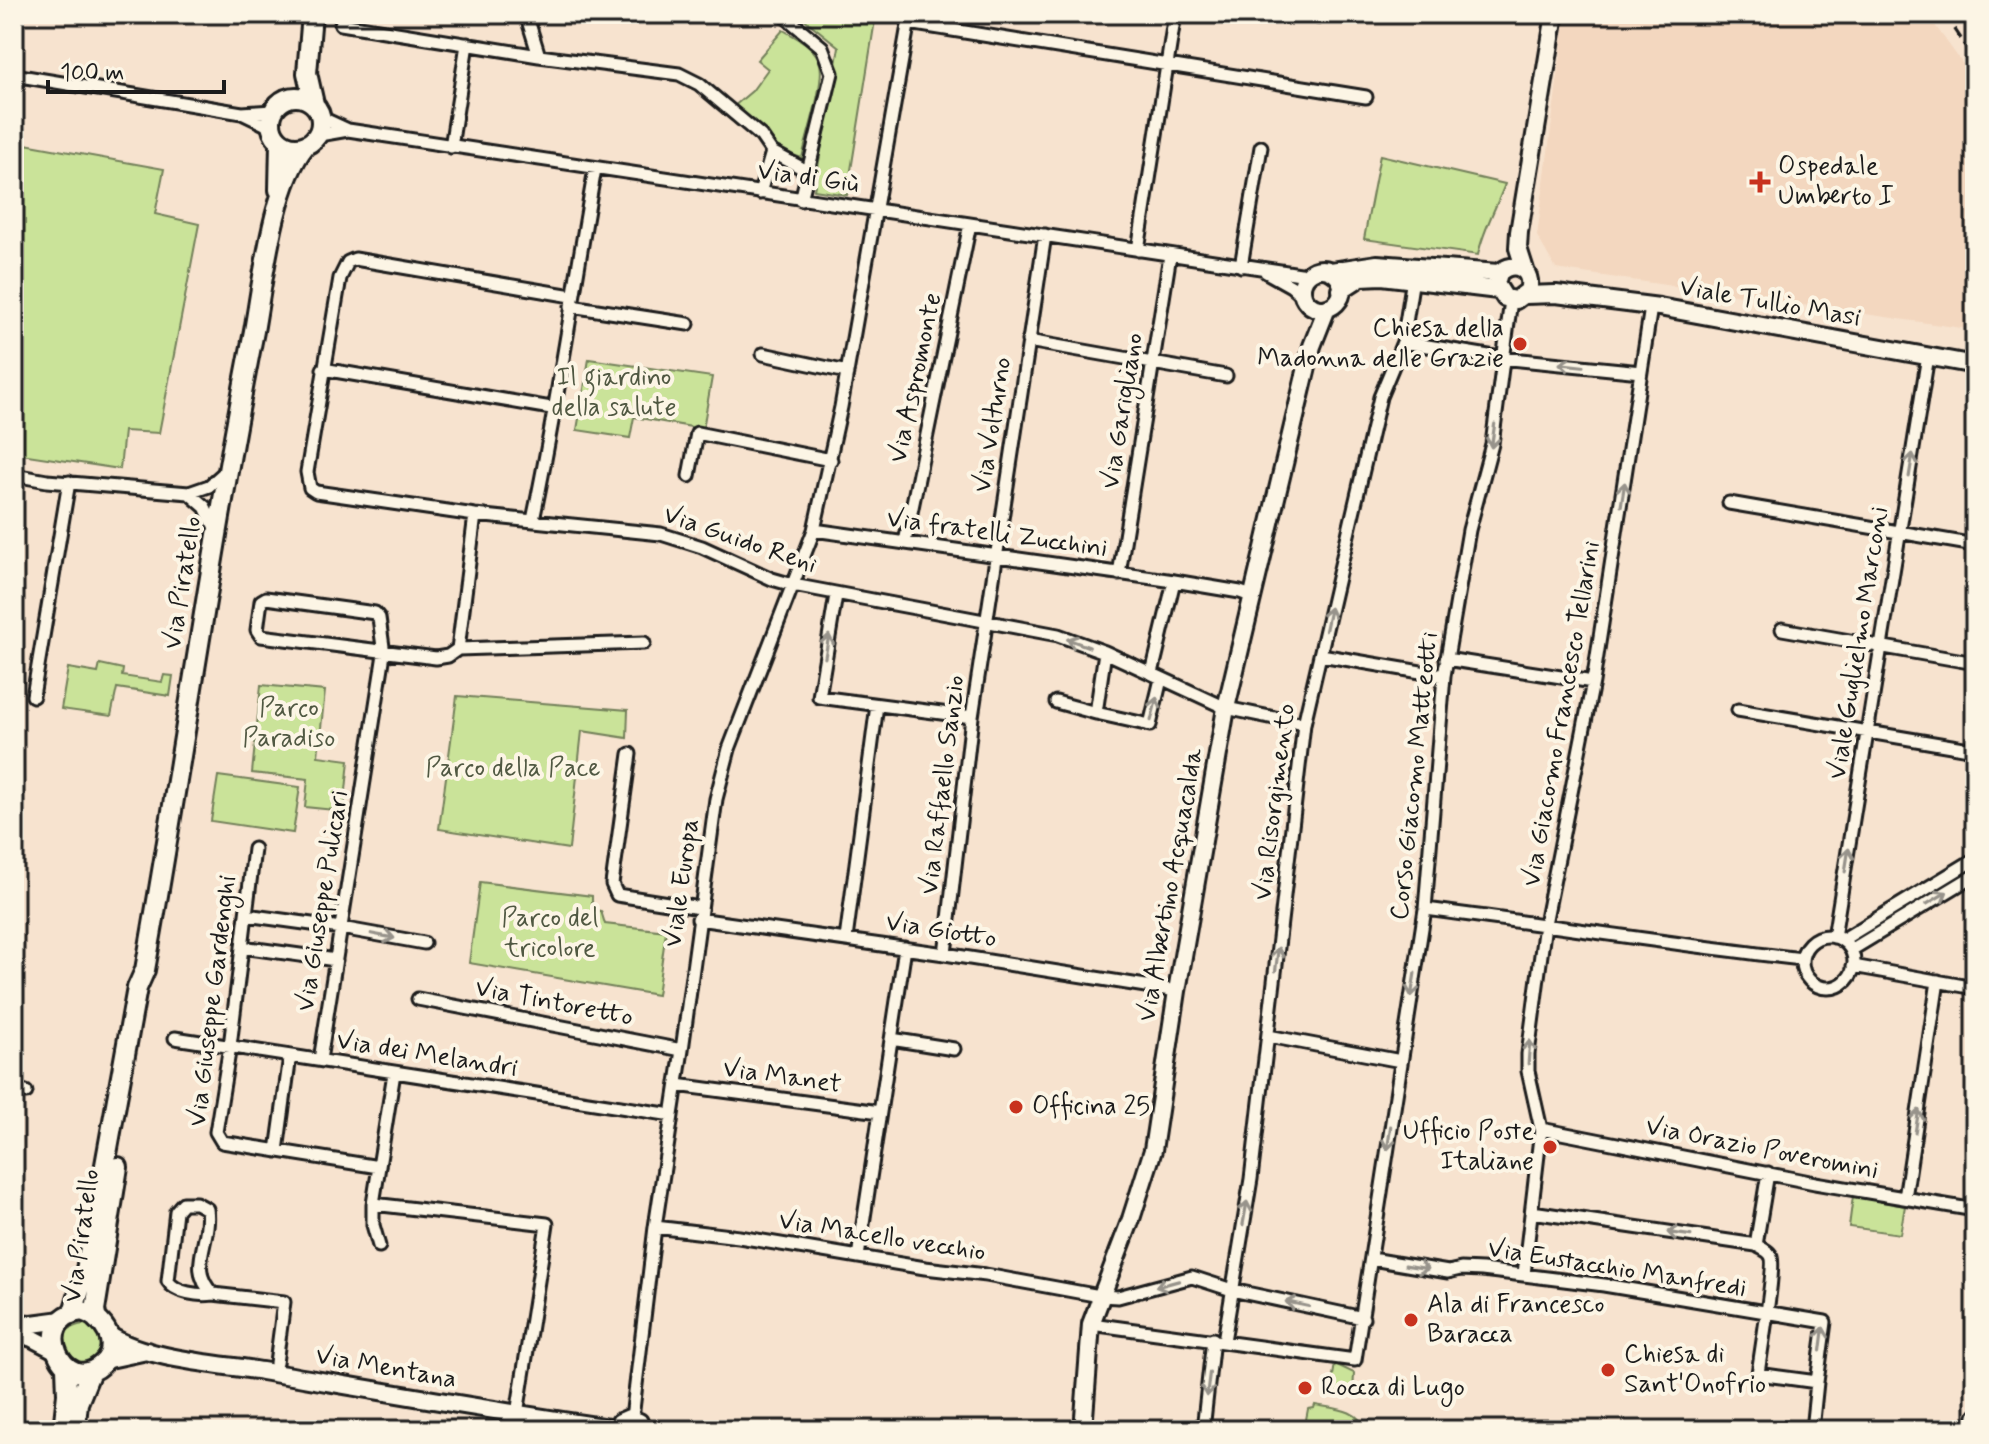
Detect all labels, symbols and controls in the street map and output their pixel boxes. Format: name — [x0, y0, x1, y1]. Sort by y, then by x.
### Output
scale bar — [48, 44, 224, 94]
text: 100 m — [60, 58, 124, 89]
place label: Ospedale Umberto I — [1778, 150, 1894, 214]
street label: Via di Giù — [755, 154, 861, 202]
marker: Ospedale Umberto I — [1749, 171, 1771, 193]
street label: Viale Tullio Masi — [1677, 270, 1863, 336]
street label: Via Aspromonte — [881, 290, 951, 466]
place label: Chiesa della Madonna delle Grazie — [1257, 312, 1504, 376]
street label: Via Garigliano — [1094, 331, 1154, 492]
marker: Chiesa della Madonna delle Grazie — [1511, 335, 1529, 353]
street label: Via Volturno — [966, 355, 1020, 495]
one-way arrow — [1558, 358, 1585, 373]
park label: Il giardino della salute — [552, 361, 676, 425]
one-way arrow — [1485, 422, 1500, 449]
one-way arrow — [1904, 453, 1919, 478]
one-way arrow — [1616, 482, 1631, 508]
street label: Via Guido Reni — [659, 498, 821, 582]
street label: Via fratelli Zucchini — [884, 502, 1110, 566]
street label: Viale Guglielmo Marconi — [1821, 504, 1897, 782]
street label: Via Piratello — [156, 514, 210, 652]
street label: Via Giacomo Francesco Tellarini — [1515, 538, 1609, 890]
one-way arrow — [1321, 607, 1336, 632]
street label: Corso Giacomo Matteotti — [1383, 630, 1447, 922]
one-way arrow — [821, 634, 836, 659]
one-way arrow — [1066, 634, 1091, 649]
street label: Via Raffaello Sanzio — [913, 673, 973, 897]
park label: Parco Paradiso — [243, 692, 335, 756]
one-way arrow — [1147, 696, 1162, 722]
street label: Via Risorgimento — [1246, 702, 1304, 902]
street label: Via Albertino Acquacalda — [1130, 745, 1212, 1025]
park label: Parco della Pace — [425, 752, 601, 786]
street label: Via Giuseppe Pulicari — [289, 788, 357, 1014]
street label: Viale Europa — [656, 816, 708, 950]
one-way arrow — [1840, 848, 1855, 873]
street label: Via Giuseppe Gardenghi — [181, 873, 247, 1129]
one-way arrow — [1925, 890, 1948, 906]
park label: Parco del tricolore — [501, 902, 599, 966]
street label: Via Giotto — [883, 905, 999, 957]
one-way arrow — [369, 929, 395, 944]
one-way arrow — [1270, 946, 1285, 973]
street label: Via Tintoretto — [472, 971, 636, 1035]
one-way arrow — [1405, 972, 1420, 997]
street label: Via dei Melandri — [334, 1024, 520, 1086]
one-way arrow — [1522, 1039, 1537, 1066]
street label: Via Manet — [721, 1052, 843, 1102]
place label: Officina 25 — [1032, 1090, 1150, 1124]
marker: Officina 25 — [1007, 1098, 1025, 1116]
one-way arrow — [1910, 1109, 1925, 1135]
street label: Via Orazio Poveromini — [1643, 1110, 1881, 1188]
place label: Ufficio Poste Italiane — [1403, 1115, 1534, 1179]
one-way arrow — [1381, 1125, 1396, 1151]
marker: Ufficio Poste Italiane — [1541, 1138, 1559, 1156]
street label: Via Piratello — [56, 1167, 108, 1305]
one-way arrow — [1239, 1201, 1254, 1226]
street label: Via Macello vecchio — [776, 1204, 988, 1270]
one-way arrow — [1667, 1226, 1692, 1241]
street label: Via Eustacchio Manfredi — [1485, 1232, 1749, 1306]
one-way arrow — [1403, 1260, 1429, 1275]
one-way arrow — [1154, 1277, 1180, 1292]
place label: Ala di Francesco Baracca — [1427, 1288, 1605, 1352]
one-way arrow — [1285, 1296, 1311, 1311]
marker: Ala di Francesco Baracca — [1402, 1311, 1420, 1329]
one-way arrow — [1815, 1327, 1830, 1353]
place label: Chiesa di Sant'Onofrio — [1624, 1338, 1766, 1402]
street label: Via Mentana — [313, 1339, 459, 1397]
marker: Chiesa di Sant'Onofrio — [1599, 1361, 1617, 1379]
one-way arrow — [1200, 1371, 1215, 1398]
place label: Rocca di Lugo — [1321, 1371, 1465, 1407]
marker: Rocca di Lugo — [1296, 1379, 1314, 1397]

